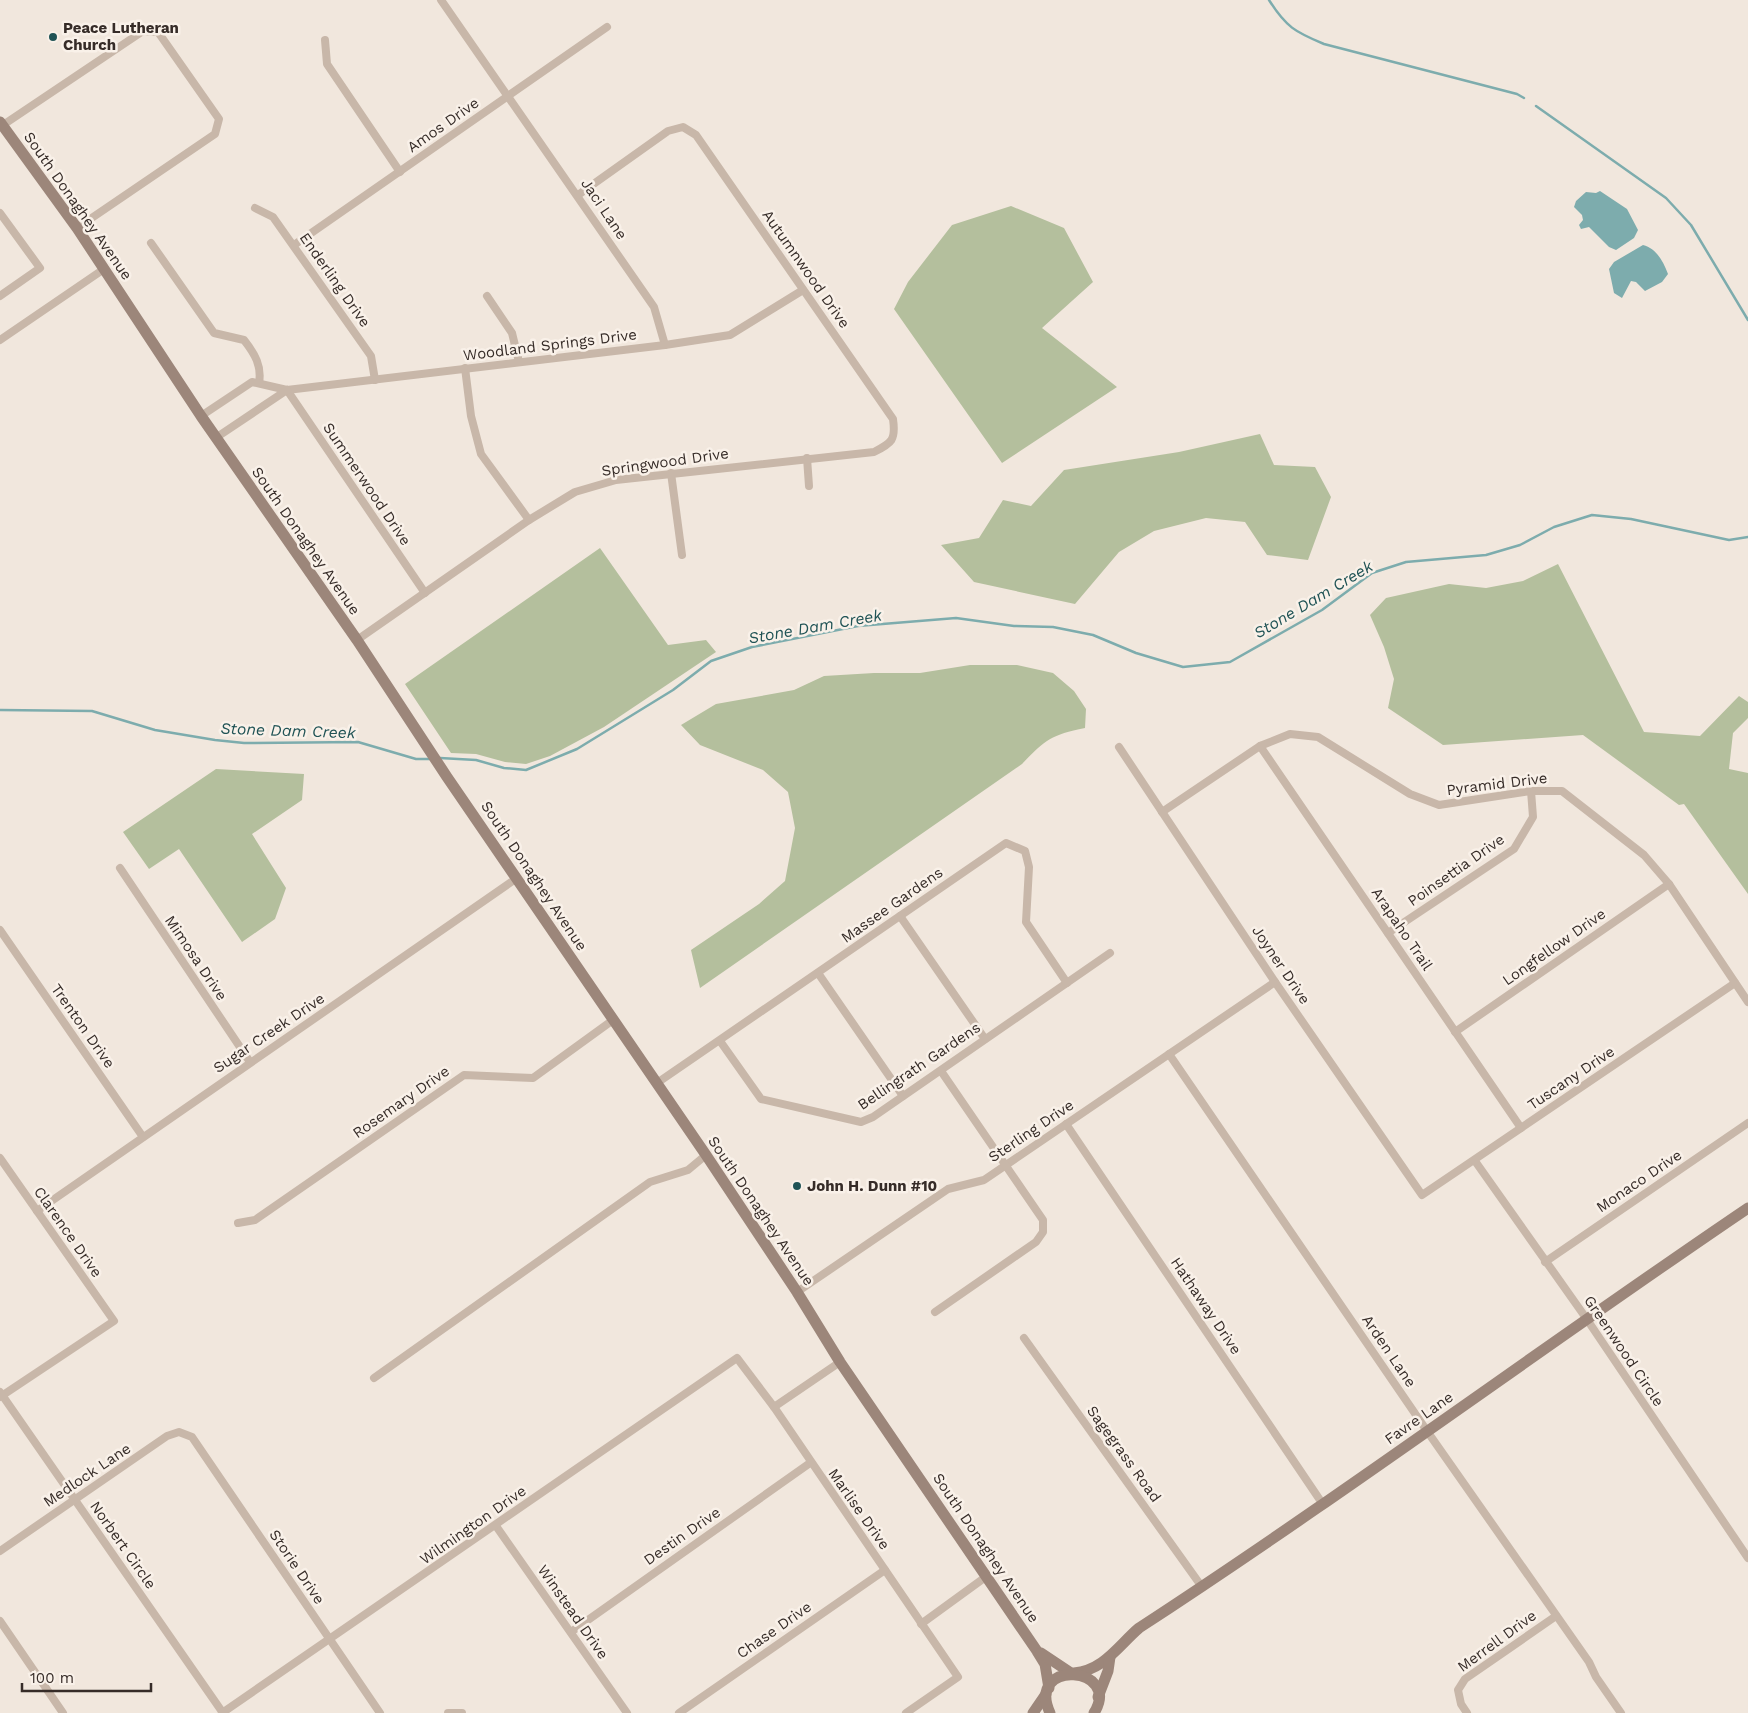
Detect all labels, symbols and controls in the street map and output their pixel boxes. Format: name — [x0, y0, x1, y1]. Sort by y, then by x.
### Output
place label: Peace Lutheran Church — [63, 19, 179, 54]
marker: Peace Lutheran Church — [47, 31, 59, 43]
street label: Amos Drive — [404, 94, 482, 156]
street label: South Donaghey Avenue — [20, 128, 136, 284]
street label: Jaci Lane — [577, 175, 631, 243]
street label: Autumnwood Drive — [758, 206, 854, 332]
street label: Enderling Drive — [296, 229, 374, 331]
street label: Woodland Springs Drive — [462, 325, 638, 365]
street label: Summerwood Drive — [319, 419, 415, 549]
street label: Springwood Drive — [600, 444, 730, 480]
street label: South Donaghey Avenue — [248, 463, 364, 619]
water label: Stone Dam Creek — [1250, 556, 1377, 642]
water label: Stone Dam Creek — [747, 605, 885, 648]
water label: Stone Dam Creek — [220, 719, 357, 742]
street label: Pyramid Drive — [1446, 769, 1548, 799]
street label: South Donaghey Avenue — [477, 798, 591, 954]
street label: Poinsettia Drive — [1404, 830, 1508, 910]
street label: Massee Gardens — [838, 863, 946, 947]
street label: Arapaho Trail — [1368, 884, 1437, 974]
street label: Longfellow Drive — [1499, 905, 1609, 989]
street label: Mimosa Drive — [161, 912, 231, 1004]
street label: Joyner Drive — [1248, 922, 1314, 1008]
street label: Trenton Drive — [47, 980, 119, 1072]
street label: Sugar Creek Drive — [210, 989, 328, 1077]
street label: Bellingrath Gardens — [854, 1018, 984, 1114]
street label: Tuscany Drive — [1524, 1042, 1618, 1114]
street label: Rosemary Drive — [349, 1062, 453, 1142]
street label: Sterling Drive — [985, 1096, 1077, 1166]
street label: South Donaghey Avenue — [704, 1133, 818, 1289]
street label: Monaco Drive — [1593, 1146, 1685, 1216]
place label: John H. Dunn #10 — [807, 1177, 937, 1195]
marker: John H. Dunn #10 — [791, 1180, 803, 1192]
street label: Clarence Drive — [30, 1183, 106, 1281]
street label: Hathaway Drive — [1167, 1254, 1245, 1358]
street label: Greenwood Circle — [1580, 1292, 1668, 1410]
street label: Arden Lane — [1358, 1311, 1420, 1391]
street label: Favre Lane — [1381, 1388, 1457, 1448]
street label: Sagegrass Road — [1083, 1402, 1165, 1506]
street label: Medlock Lane — [40, 1439, 134, 1511]
street label: Marlise Drive — [824, 1465, 894, 1553]
street label: South Donaghey Avenue — [929, 1470, 1043, 1626]
street label: Wilmington Drive — [416, 1482, 530, 1568]
street label: Norbert Circle — [86, 1498, 160, 1592]
street label: Destin Drive — [640, 1503, 724, 1569]
street label: Storie Drive — [265, 1526, 329, 1608]
street label: Winstead Drive — [534, 1561, 612, 1663]
street label: Chase Drive — [733, 1598, 815, 1662]
street label: Merrell Drive — [1454, 1606, 1540, 1676]
scale bar — [22, 1660, 151, 1692]
text: 100 m — [30, 1669, 74, 1687]

